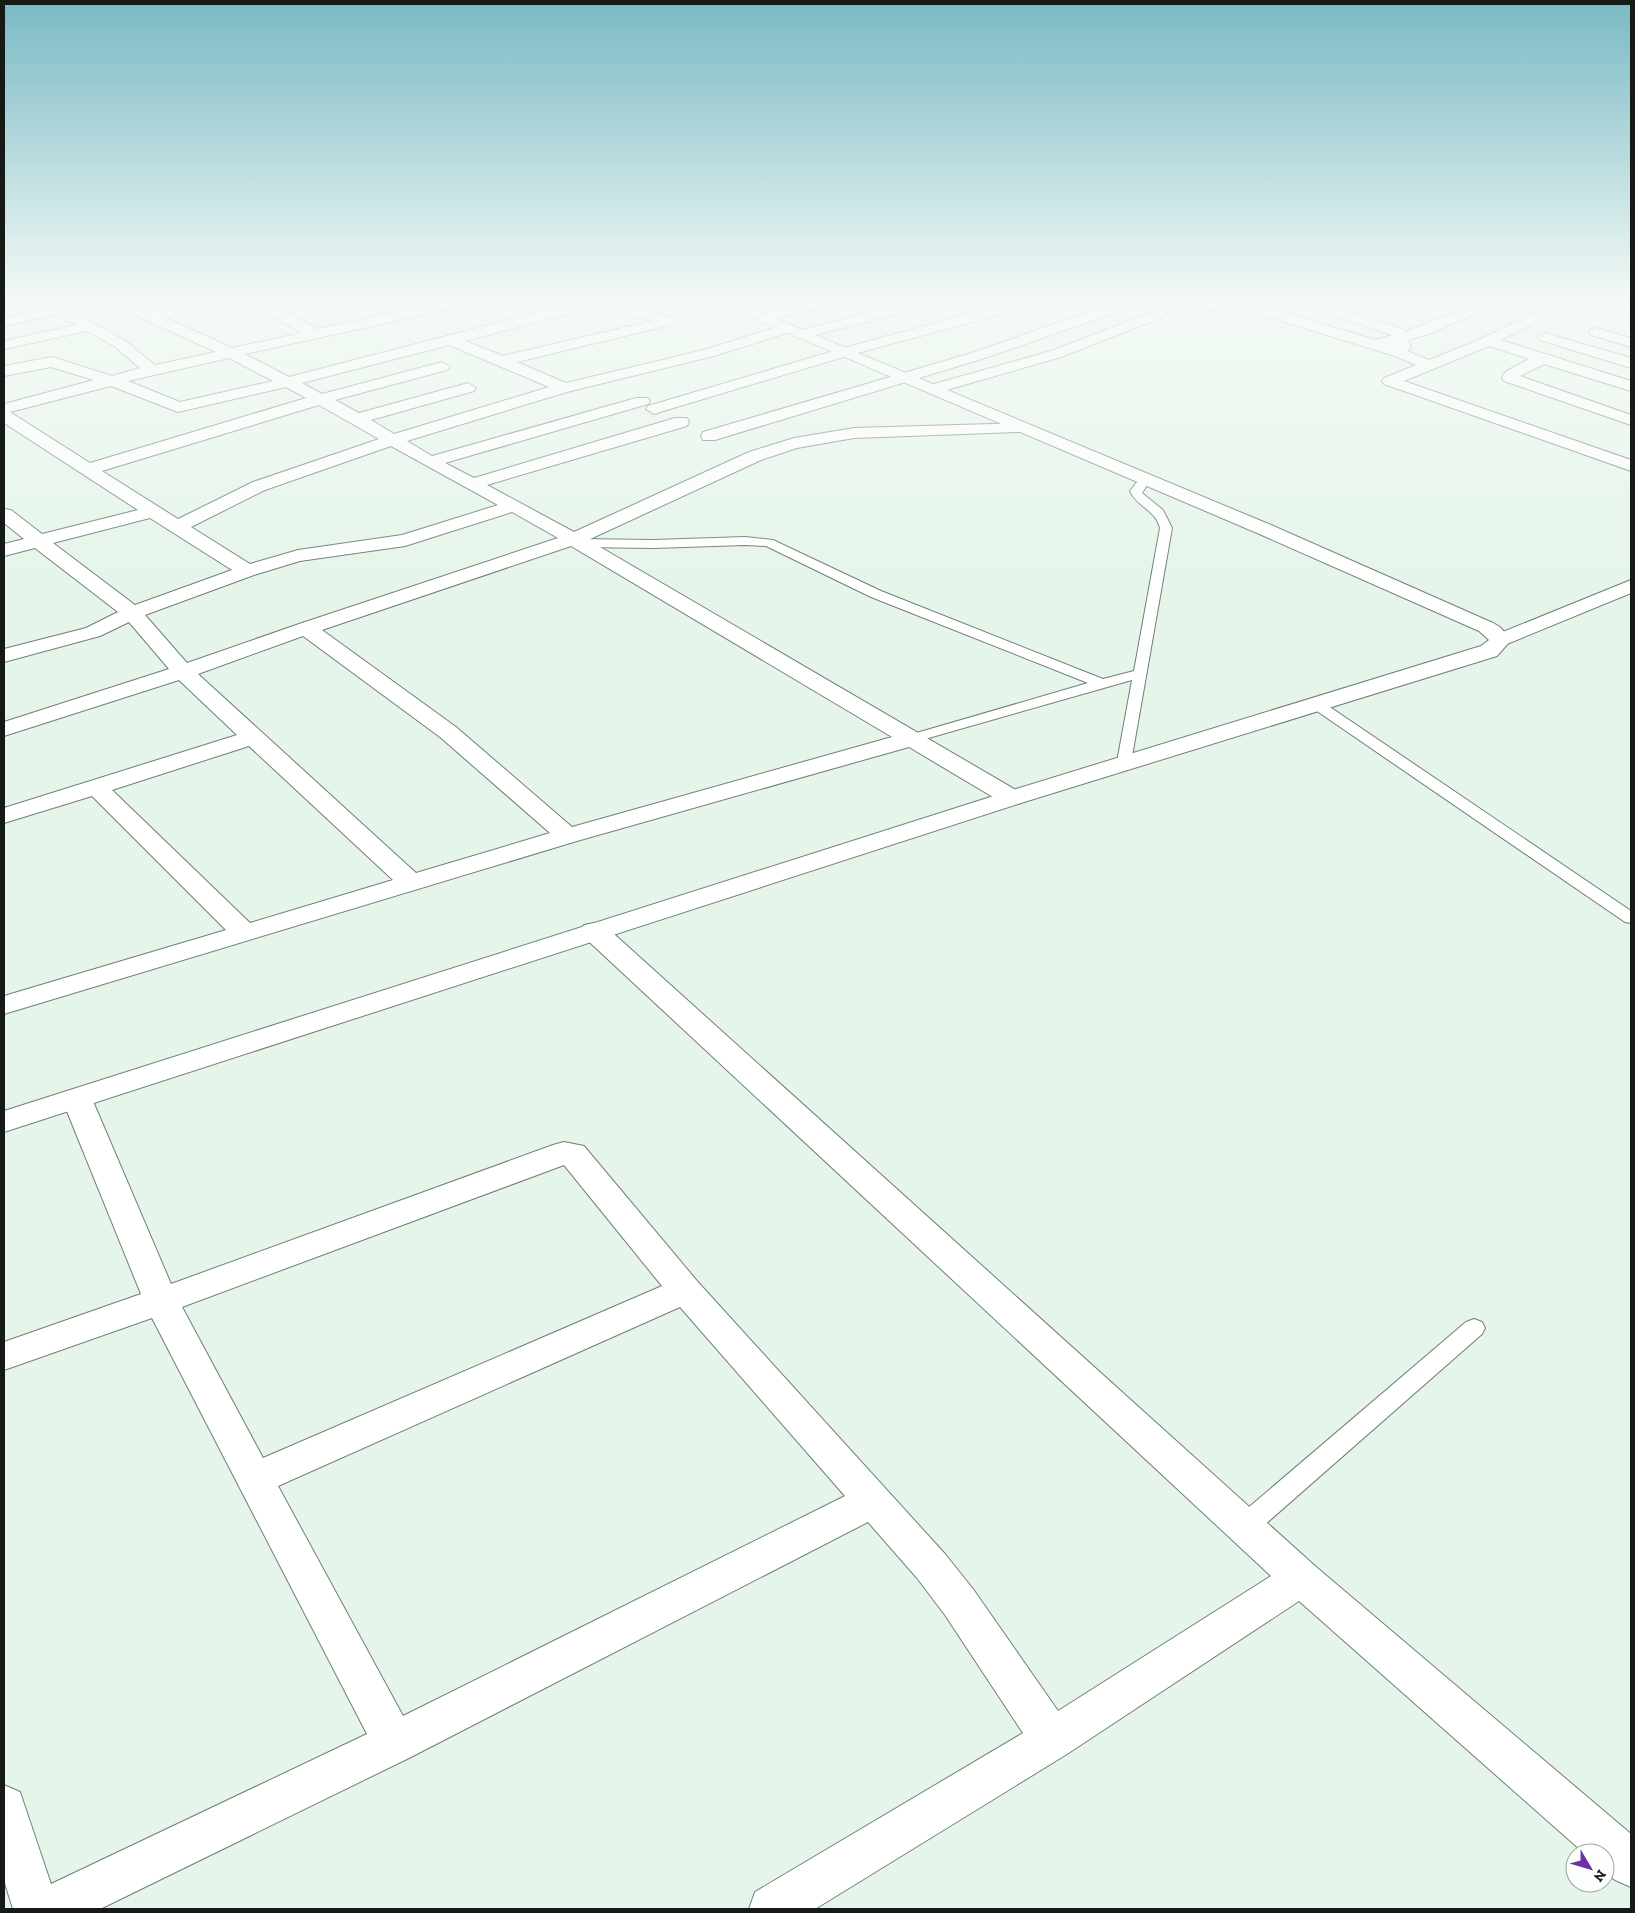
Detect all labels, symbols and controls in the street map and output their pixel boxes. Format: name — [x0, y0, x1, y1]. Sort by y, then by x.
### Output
north arrow — [1565, 1843, 1615, 1893]
text: N — [1590, 1866, 1610, 1885]

